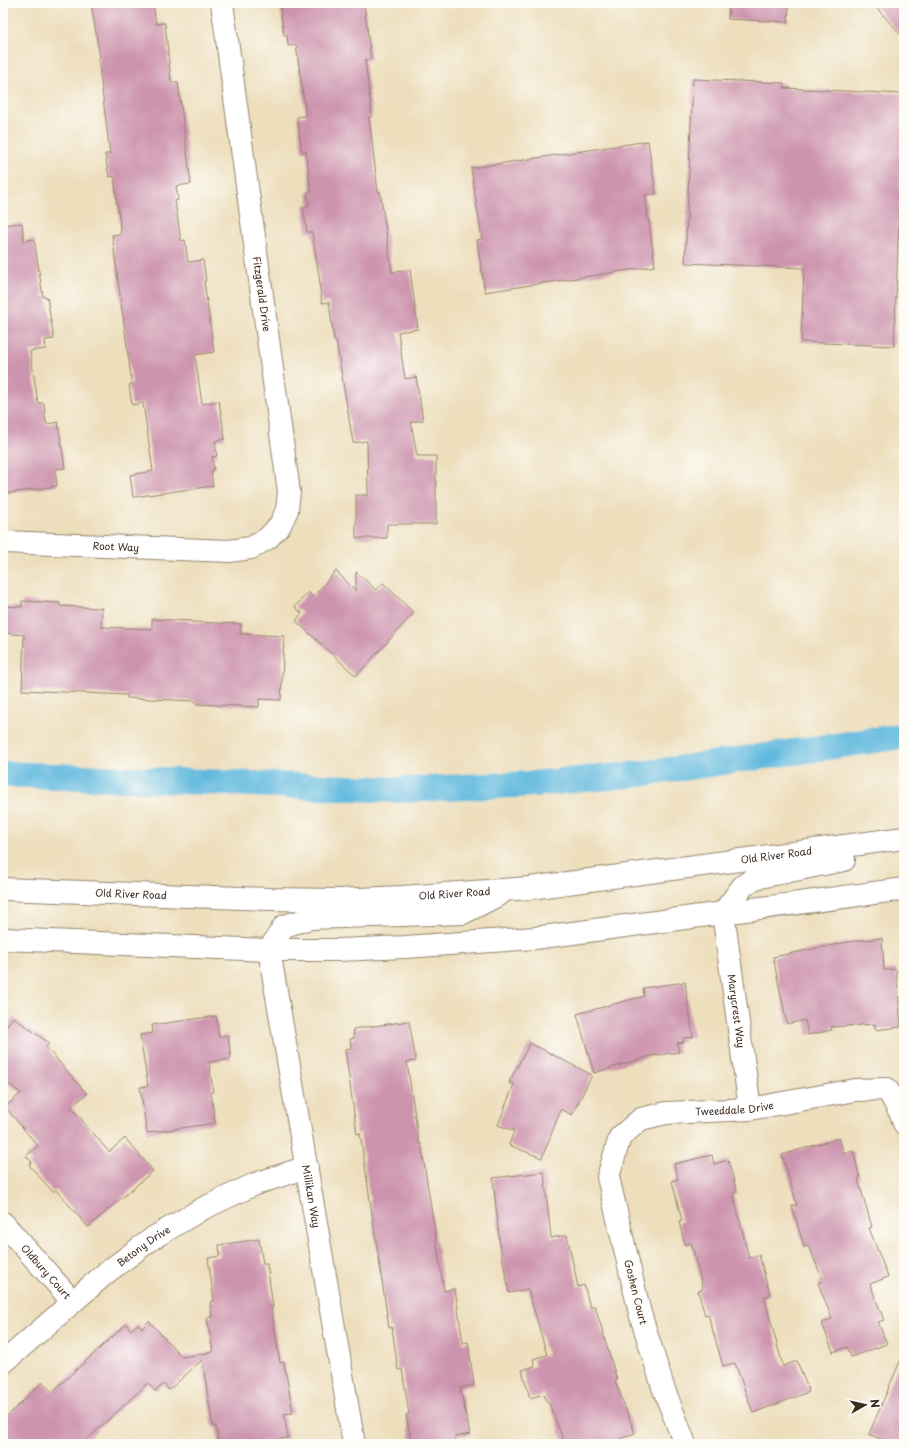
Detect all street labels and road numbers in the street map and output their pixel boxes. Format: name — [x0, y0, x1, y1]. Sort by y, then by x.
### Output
street label: Fitzgerald Drive — [250, 255, 275, 333]
street label: Root Way — [92, 538, 140, 554]
street label: Old River Road — [740, 842, 813, 867]
street label: Old River Road — [418, 883, 491, 903]
street label: Old River Road — [95, 884, 167, 902]
street label: Marycrest Way — [724, 973, 750, 1049]
street label: Tweeddale Drive — [695, 1097, 775, 1119]
street label: Millikan Way — [299, 1164, 325, 1229]
street label: Betony Drive — [113, 1222, 173, 1270]
street label: Oldbury Court — [18, 1241, 75, 1302]
street label: Goshen Court — [621, 1258, 652, 1326]

